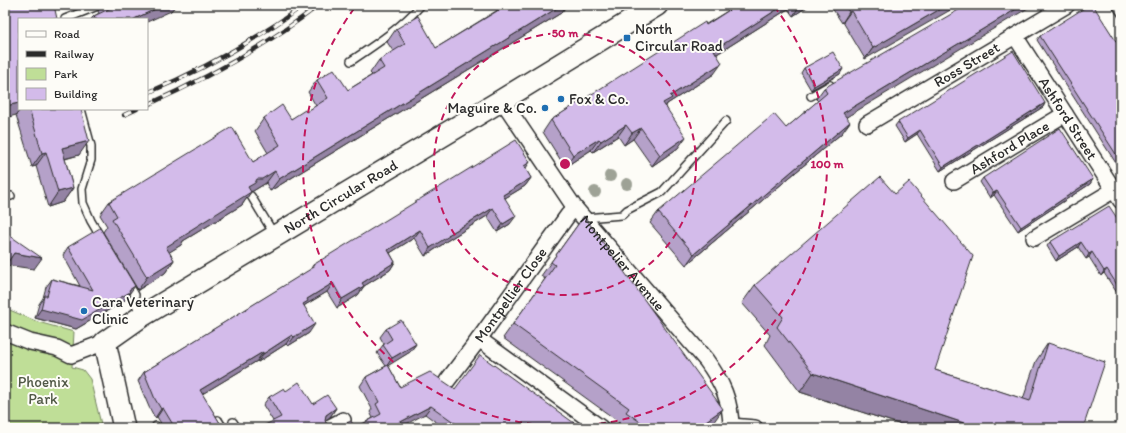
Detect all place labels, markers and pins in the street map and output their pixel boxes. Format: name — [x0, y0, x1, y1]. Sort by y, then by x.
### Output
place label: North Circular Road — [635, 20, 723, 55]
marker: North Circular Road — [622, 33, 632, 43]
place label: Fox & Co. — [569, 90, 629, 108]
marker: Fox & Co. — [556, 94, 566, 104]
place label: Maguire & Co. — [447, 99, 537, 117]
marker: Maguire & Co. — [540, 103, 550, 113]
centre of rings — [558, 157, 572, 171]
place label: Cara Veterinary Clinic — [92, 293, 194, 328]
marker: Cara Veterinary Clinic — [79, 306, 89, 316]

